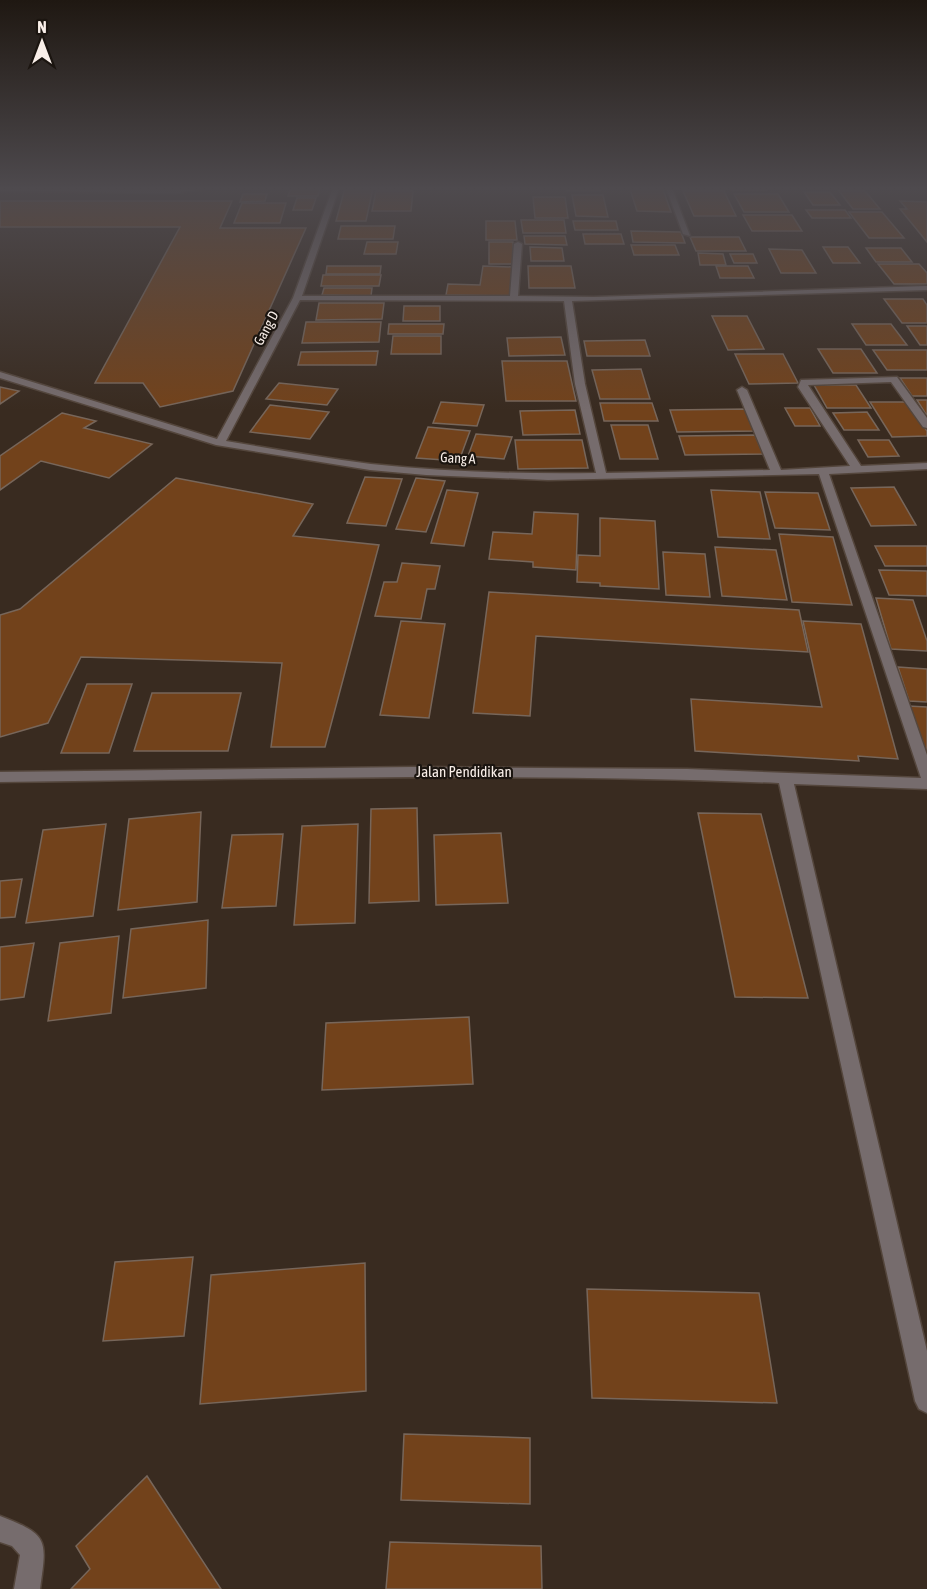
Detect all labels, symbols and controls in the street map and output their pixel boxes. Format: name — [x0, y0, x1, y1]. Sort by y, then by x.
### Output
north arrow — [12, 12, 72, 72]
text: N — [37, 18, 47, 36]
street label: Gang D — [250, 308, 282, 348]
street label: Gang A — [440, 449, 476, 467]
street label: Jalan Pendidikan — [416, 763, 512, 780]

